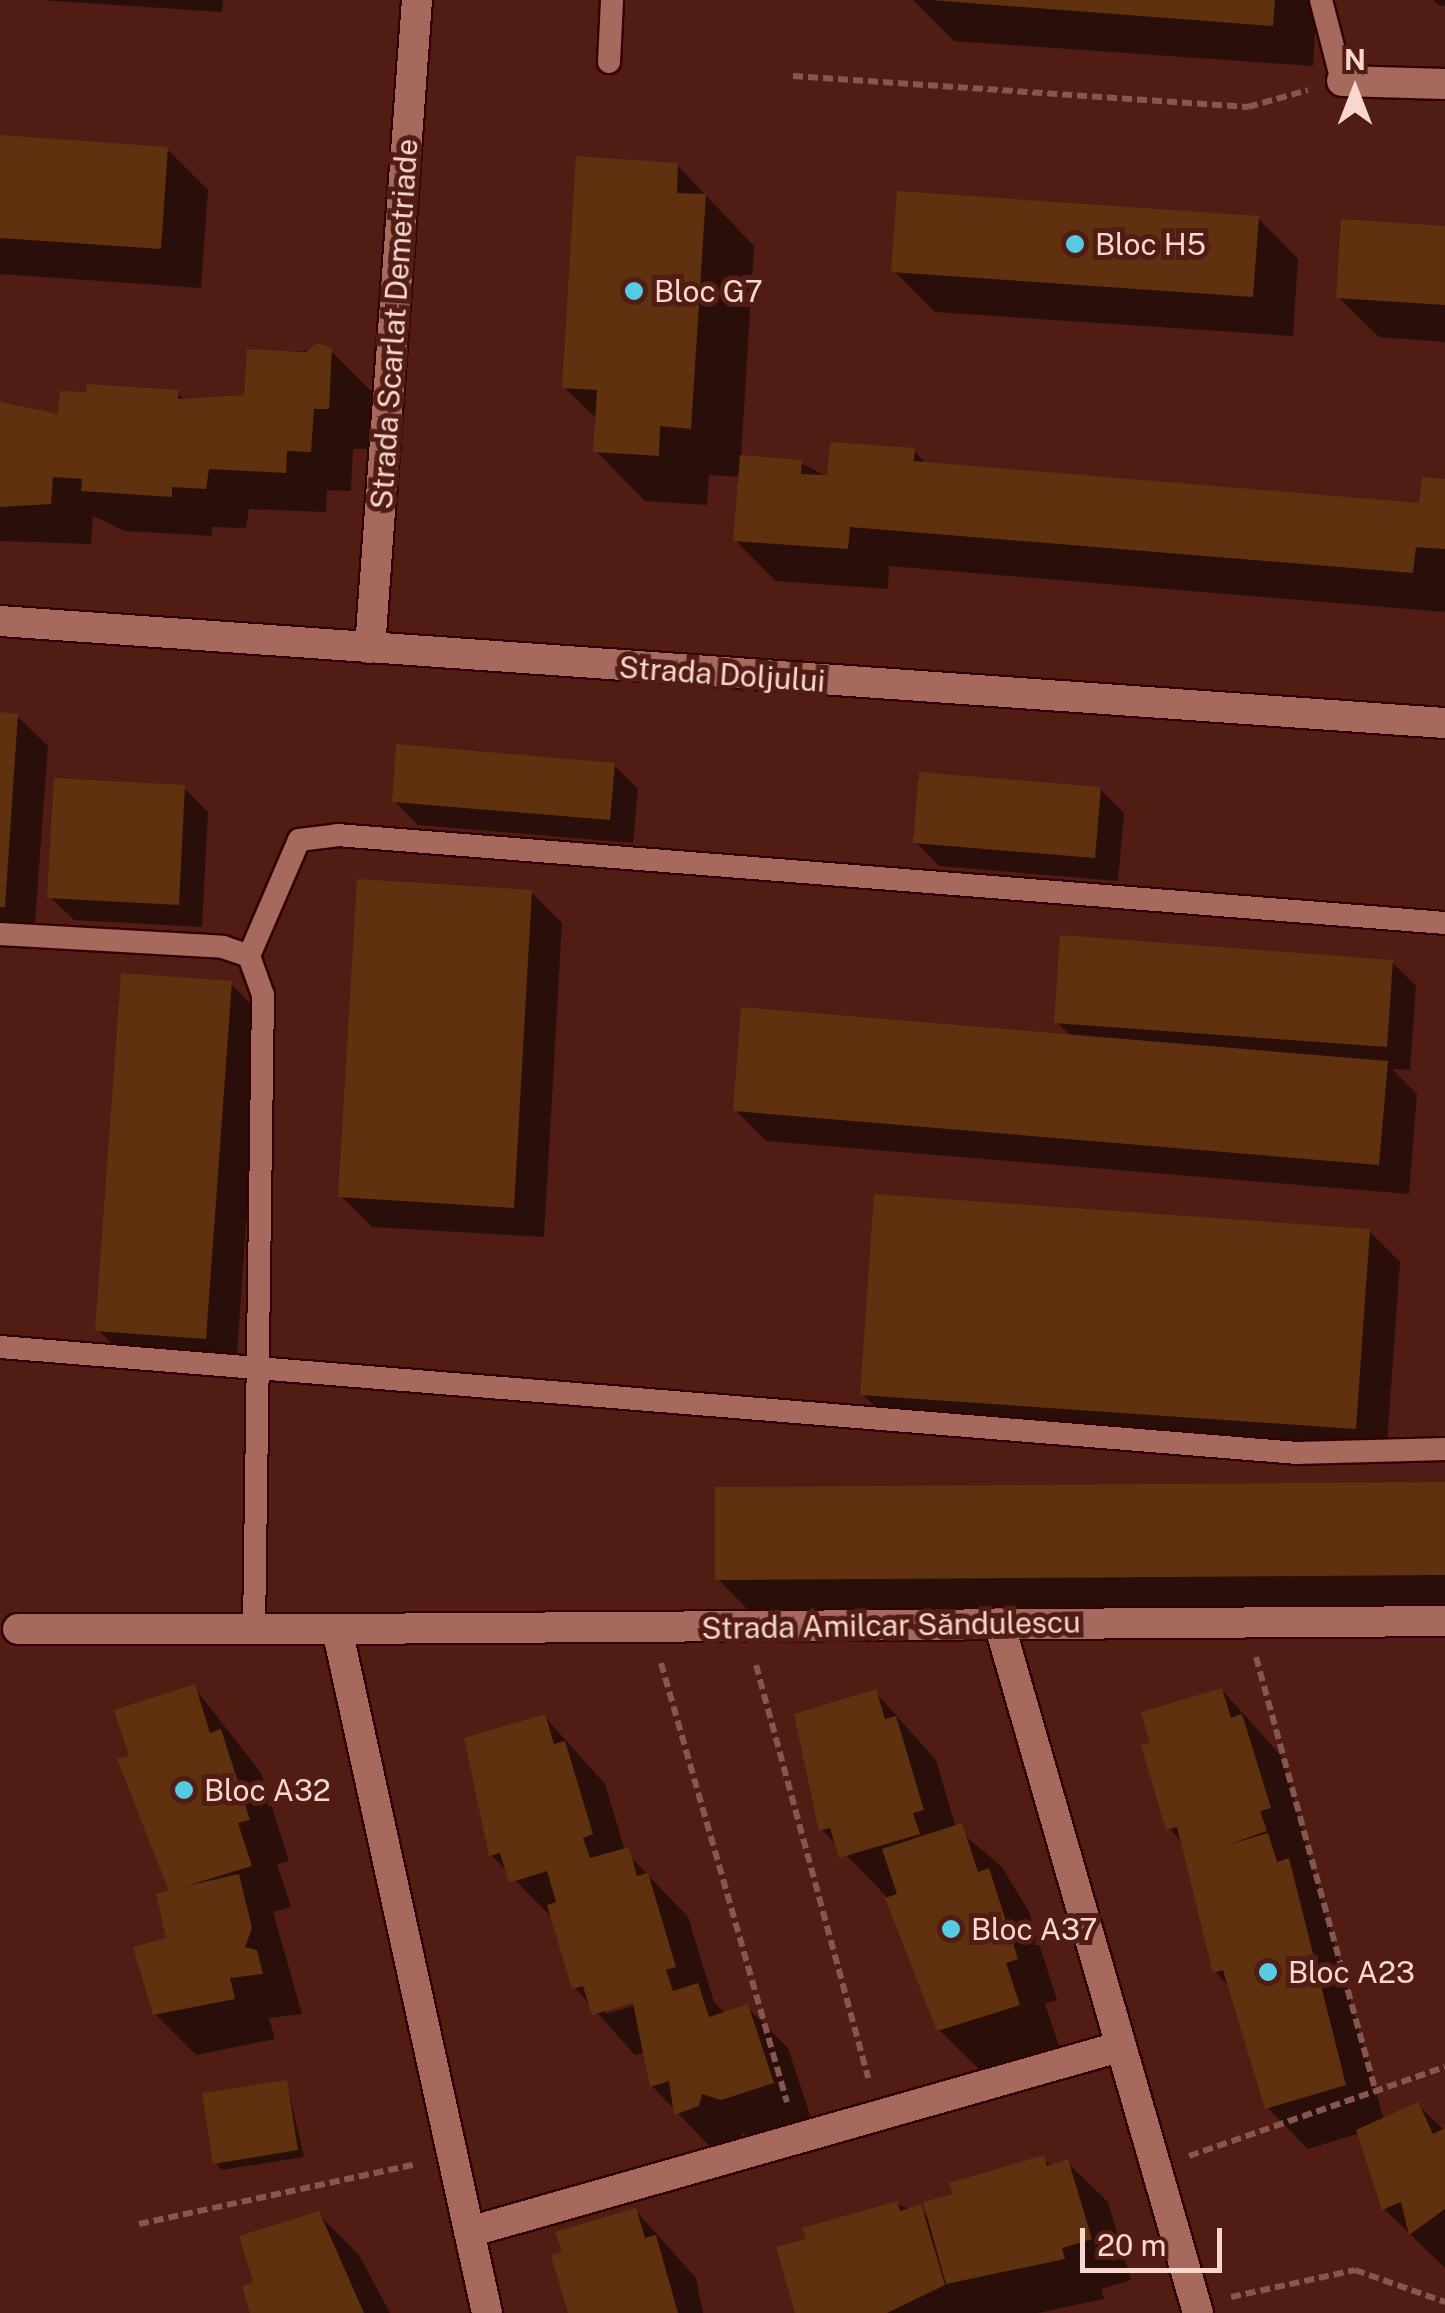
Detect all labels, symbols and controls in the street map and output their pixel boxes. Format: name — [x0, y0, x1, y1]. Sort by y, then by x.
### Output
north arrow — [1305, 40, 1405, 140]
text: N — [1344, 43, 1366, 76]
street label: Strada Scarlat Demetriade — [363, 137, 425, 511]
place label: Bloc H5 — [1095, 226, 1206, 262]
marker: Bloc H5 — [1064, 233, 1086, 255]
place label: Bloc G7 — [654, 273, 763, 309]
marker: Bloc G7 — [623, 280, 645, 302]
street label: Strada Doljului — [618, 649, 826, 699]
street label: Strada Amilcar Săndulescu — [701, 1604, 1081, 1646]
place label: Bloc A32 — [204, 1772, 331, 1808]
marker: Bloc A32 — [173, 1779, 195, 1801]
place label: Bloc A37 — [971, 1911, 1097, 1947]
marker: Bloc A37 — [940, 1918, 962, 1940]
place label: Bloc A23 — [1288, 1954, 1415, 1990]
marker: Bloc A23 — [1257, 1961, 1279, 1983]
scale bar — [1085, 2208, 1228, 2270]
text: 20 m — [1097, 2227, 1166, 2263]

